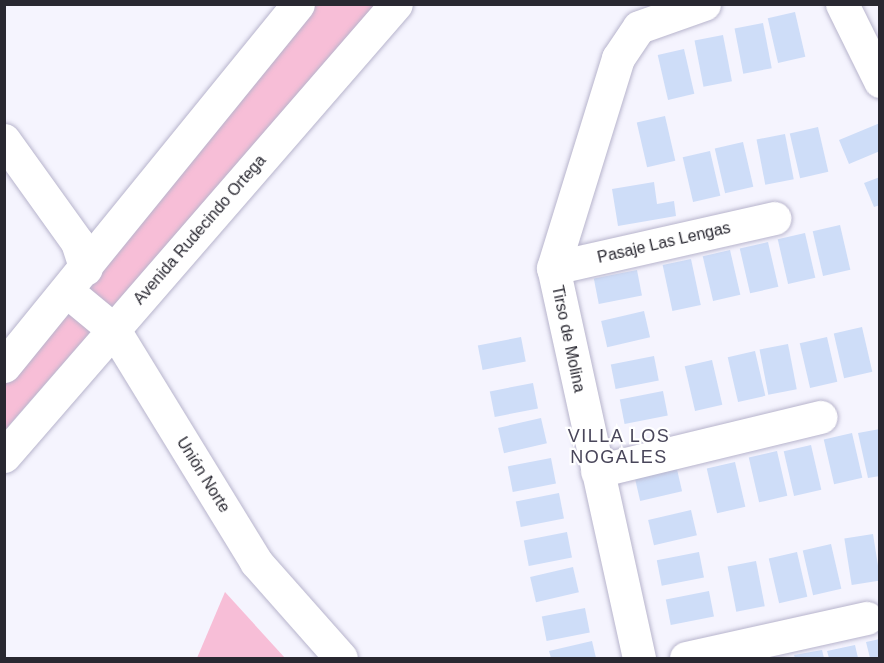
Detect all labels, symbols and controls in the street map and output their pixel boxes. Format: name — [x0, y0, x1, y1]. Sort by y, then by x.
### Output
street label: Avenida Rudecindo Ortega — [130, 151, 270, 309]
street label: Pasaje Las Lengas — [596, 218, 732, 268]
street label: Tirso de Molina — [547, 284, 589, 394]
district label: VILLA LOS NOGALES — [567, 426, 671, 468]
street label: Unión Norte — [172, 434, 234, 516]

